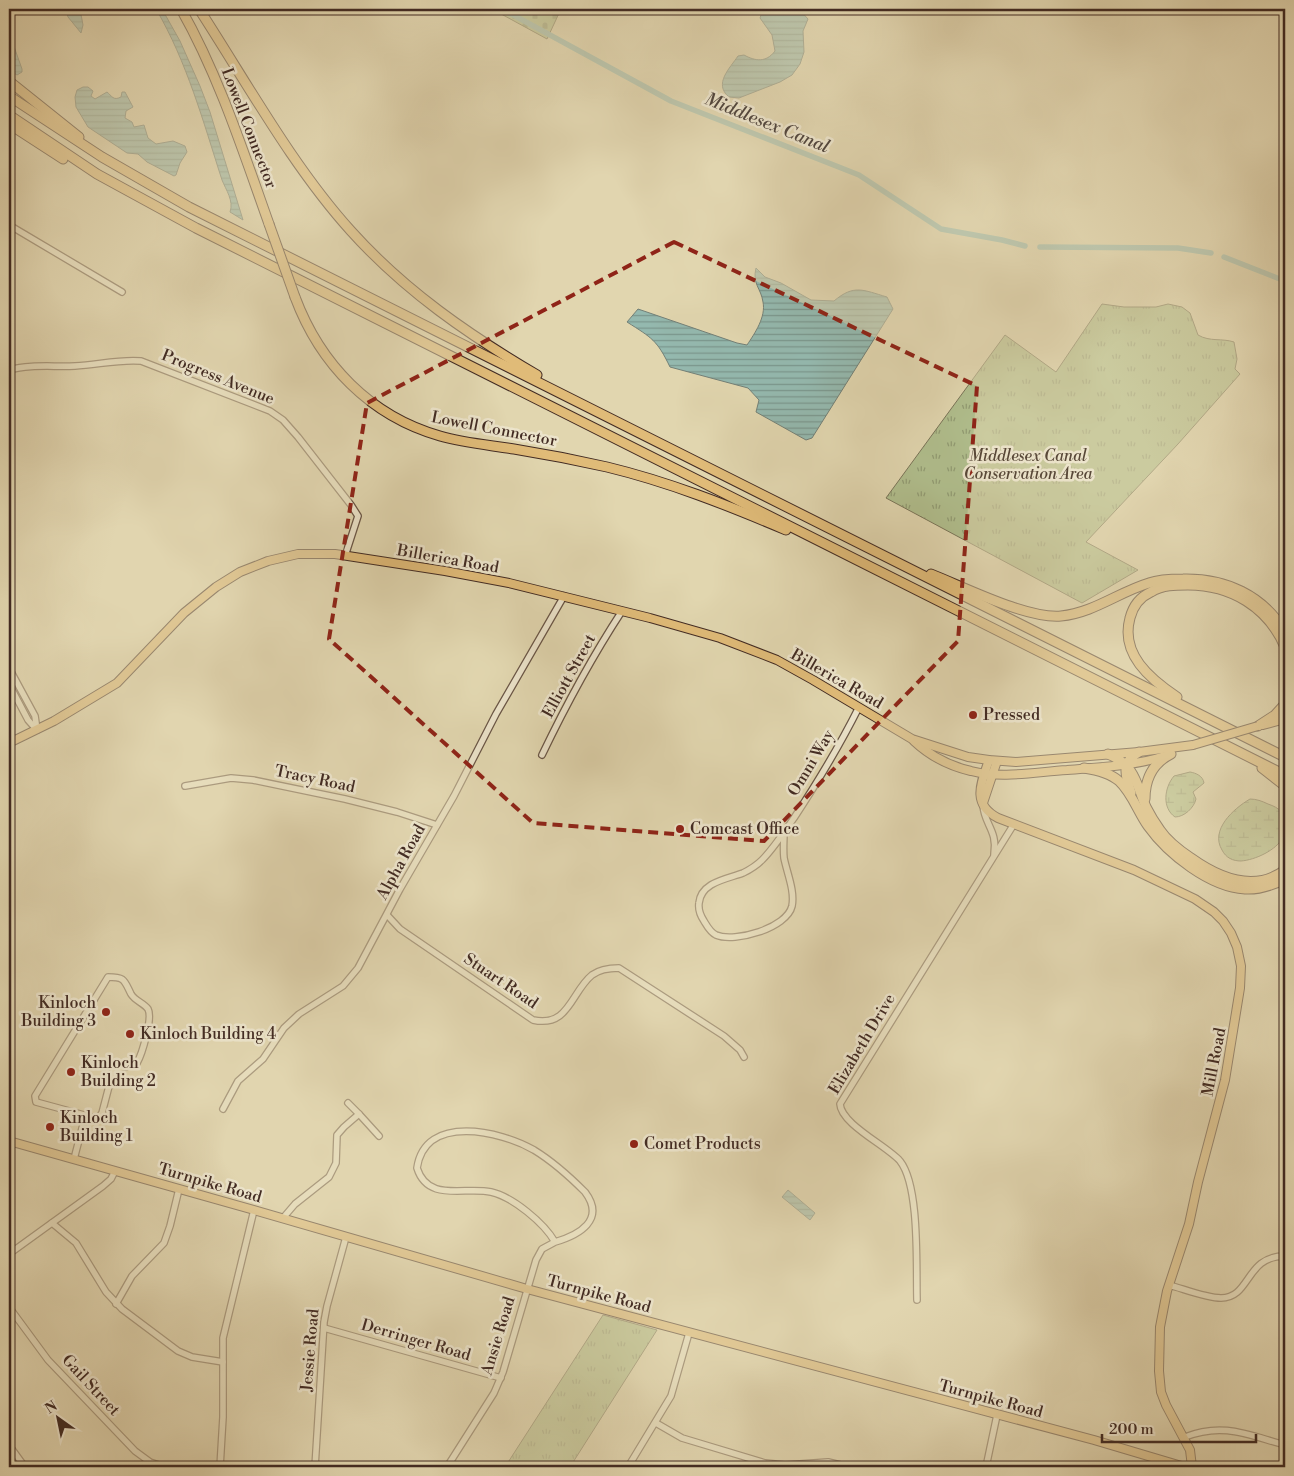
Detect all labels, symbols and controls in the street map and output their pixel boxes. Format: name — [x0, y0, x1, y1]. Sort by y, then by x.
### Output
street label: Lowell Connector — [217, 65, 281, 191]
water label: Middlesex Canal — [701, 87, 833, 159]
street label: Progress Avenue — [159, 345, 277, 409]
street label: Lowell Connector — [429, 407, 559, 451]
park label: Middlesex Canal Conservation Area — [964, 446, 1092, 484]
street label: Billerica Road — [394, 540, 501, 578]
street label: Elliott Street — [538, 630, 600, 721]
street label: Billerica Road — [786, 644, 887, 713]
place label: Pressed — [983, 705, 1040, 725]
marker: Pressed — [967, 709, 979, 721]
street label: Omni Way — [783, 726, 839, 800]
street label: Tracy Road — [273, 761, 357, 797]
place label: Comcast Office — [690, 819, 799, 839]
street label: Alpha Road — [372, 821, 430, 904]
marker: Comcast Office — [674, 823, 686, 835]
street label: Stuart Road — [460, 949, 542, 1013]
street label: Elizabeth Drive — [824, 990, 900, 1098]
place label: Kinloch Building 3 — [20, 993, 96, 1031]
marker: Kinloch Building 3 — [100, 1006, 112, 1018]
place label: Kinloch Building 4 — [140, 1024, 277, 1044]
street label: Mill Road — [1198, 1026, 1230, 1098]
marker: Kinloch Building 4 — [124, 1028, 136, 1040]
place label: Kinloch Building 2 — [80, 1053, 156, 1091]
marker: Kinloch Building 2 — [65, 1066, 77, 1078]
place label: Kinloch Building 1 — [59, 1108, 133, 1146]
marker: Kinloch Building 1 — [44, 1121, 56, 1133]
place label: Comet Products — [644, 1134, 761, 1154]
marker: Comet Products — [628, 1138, 640, 1150]
street label: Turnpike Road — [156, 1159, 264, 1207]
street label: Turnpike Road — [545, 1270, 653, 1318]
street label: Ansie Road — [476, 1294, 519, 1379]
street label: Jessie Road — [296, 1308, 324, 1393]
street label: Derringer Road — [359, 1315, 473, 1365]
street label: Gail Street — [58, 1350, 125, 1420]
street label: Turnpike Road — [937, 1375, 1045, 1423]
north arrow — [32, 1394, 82, 1444]
text: N — [42, 1397, 61, 1419]
scale bar — [1102, 1411, 1255, 1443]
text: 200 m — [1109, 1420, 1154, 1439]

